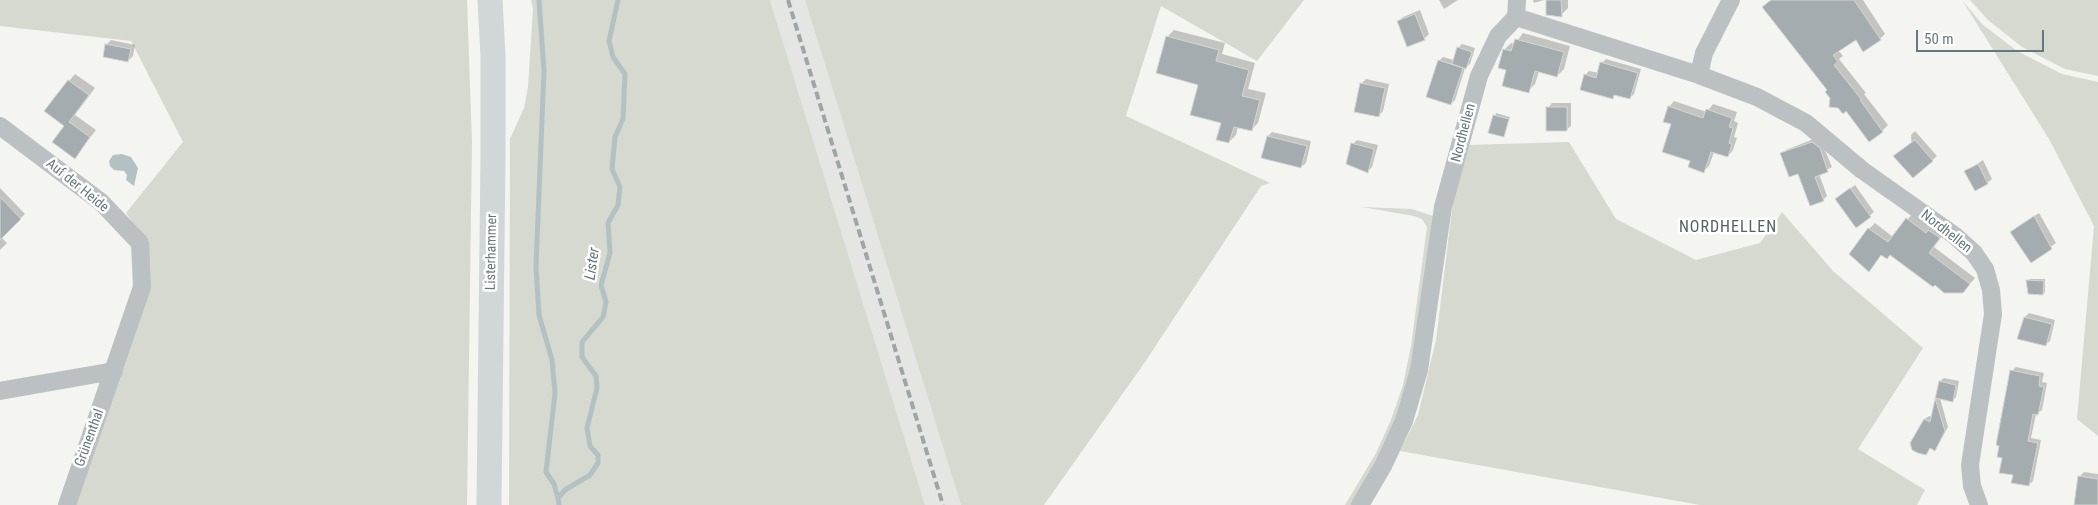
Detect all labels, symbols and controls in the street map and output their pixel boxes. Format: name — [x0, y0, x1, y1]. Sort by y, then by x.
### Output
scale bar — [1918, 20, 2046, 52]
text: 50 m — [1924, 30, 1954, 48]
street label: Nordhellen — [1448, 102, 1480, 164]
street label: Auf der Heide — [42, 156, 112, 216]
street label: Nordhellen — [1917, 207, 1975, 257]
street label: Listerhammer — [483, 214, 501, 290]
district label: NORDHELLEN — [1678, 218, 1778, 238]
water label: Lister — [582, 247, 604, 281]
street label: Grünenthal — [72, 407, 108, 469]

